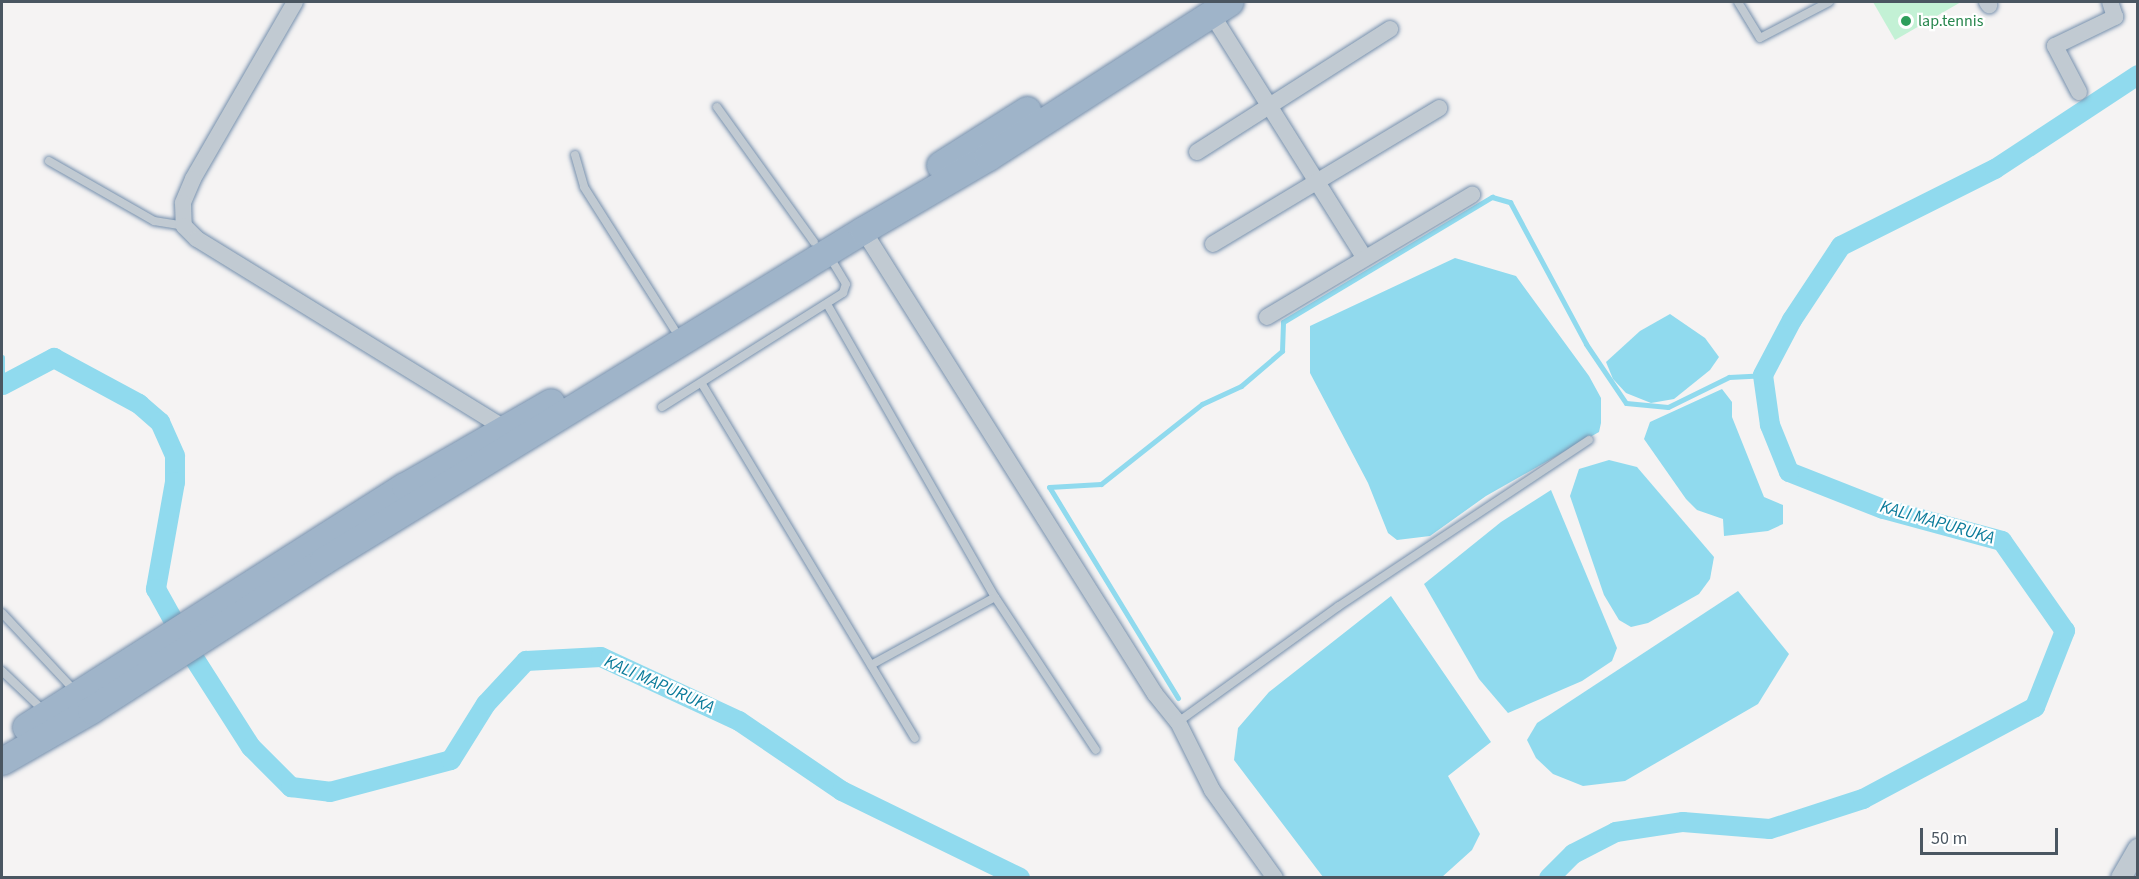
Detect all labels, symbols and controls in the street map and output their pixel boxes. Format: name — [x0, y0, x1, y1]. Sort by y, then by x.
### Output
place label: lap.tennis — [1918, 11, 1983, 31]
marker: lap.tennis — [1899, 14, 1913, 28]
water label: KALI MAPURUKA — [1877, 496, 1997, 550]
water label: KALI MAPURUKA — [601, 651, 717, 719]
scale bar — [1923, 816, 2061, 854]
text: 50 m — [1931, 826, 1967, 851]

